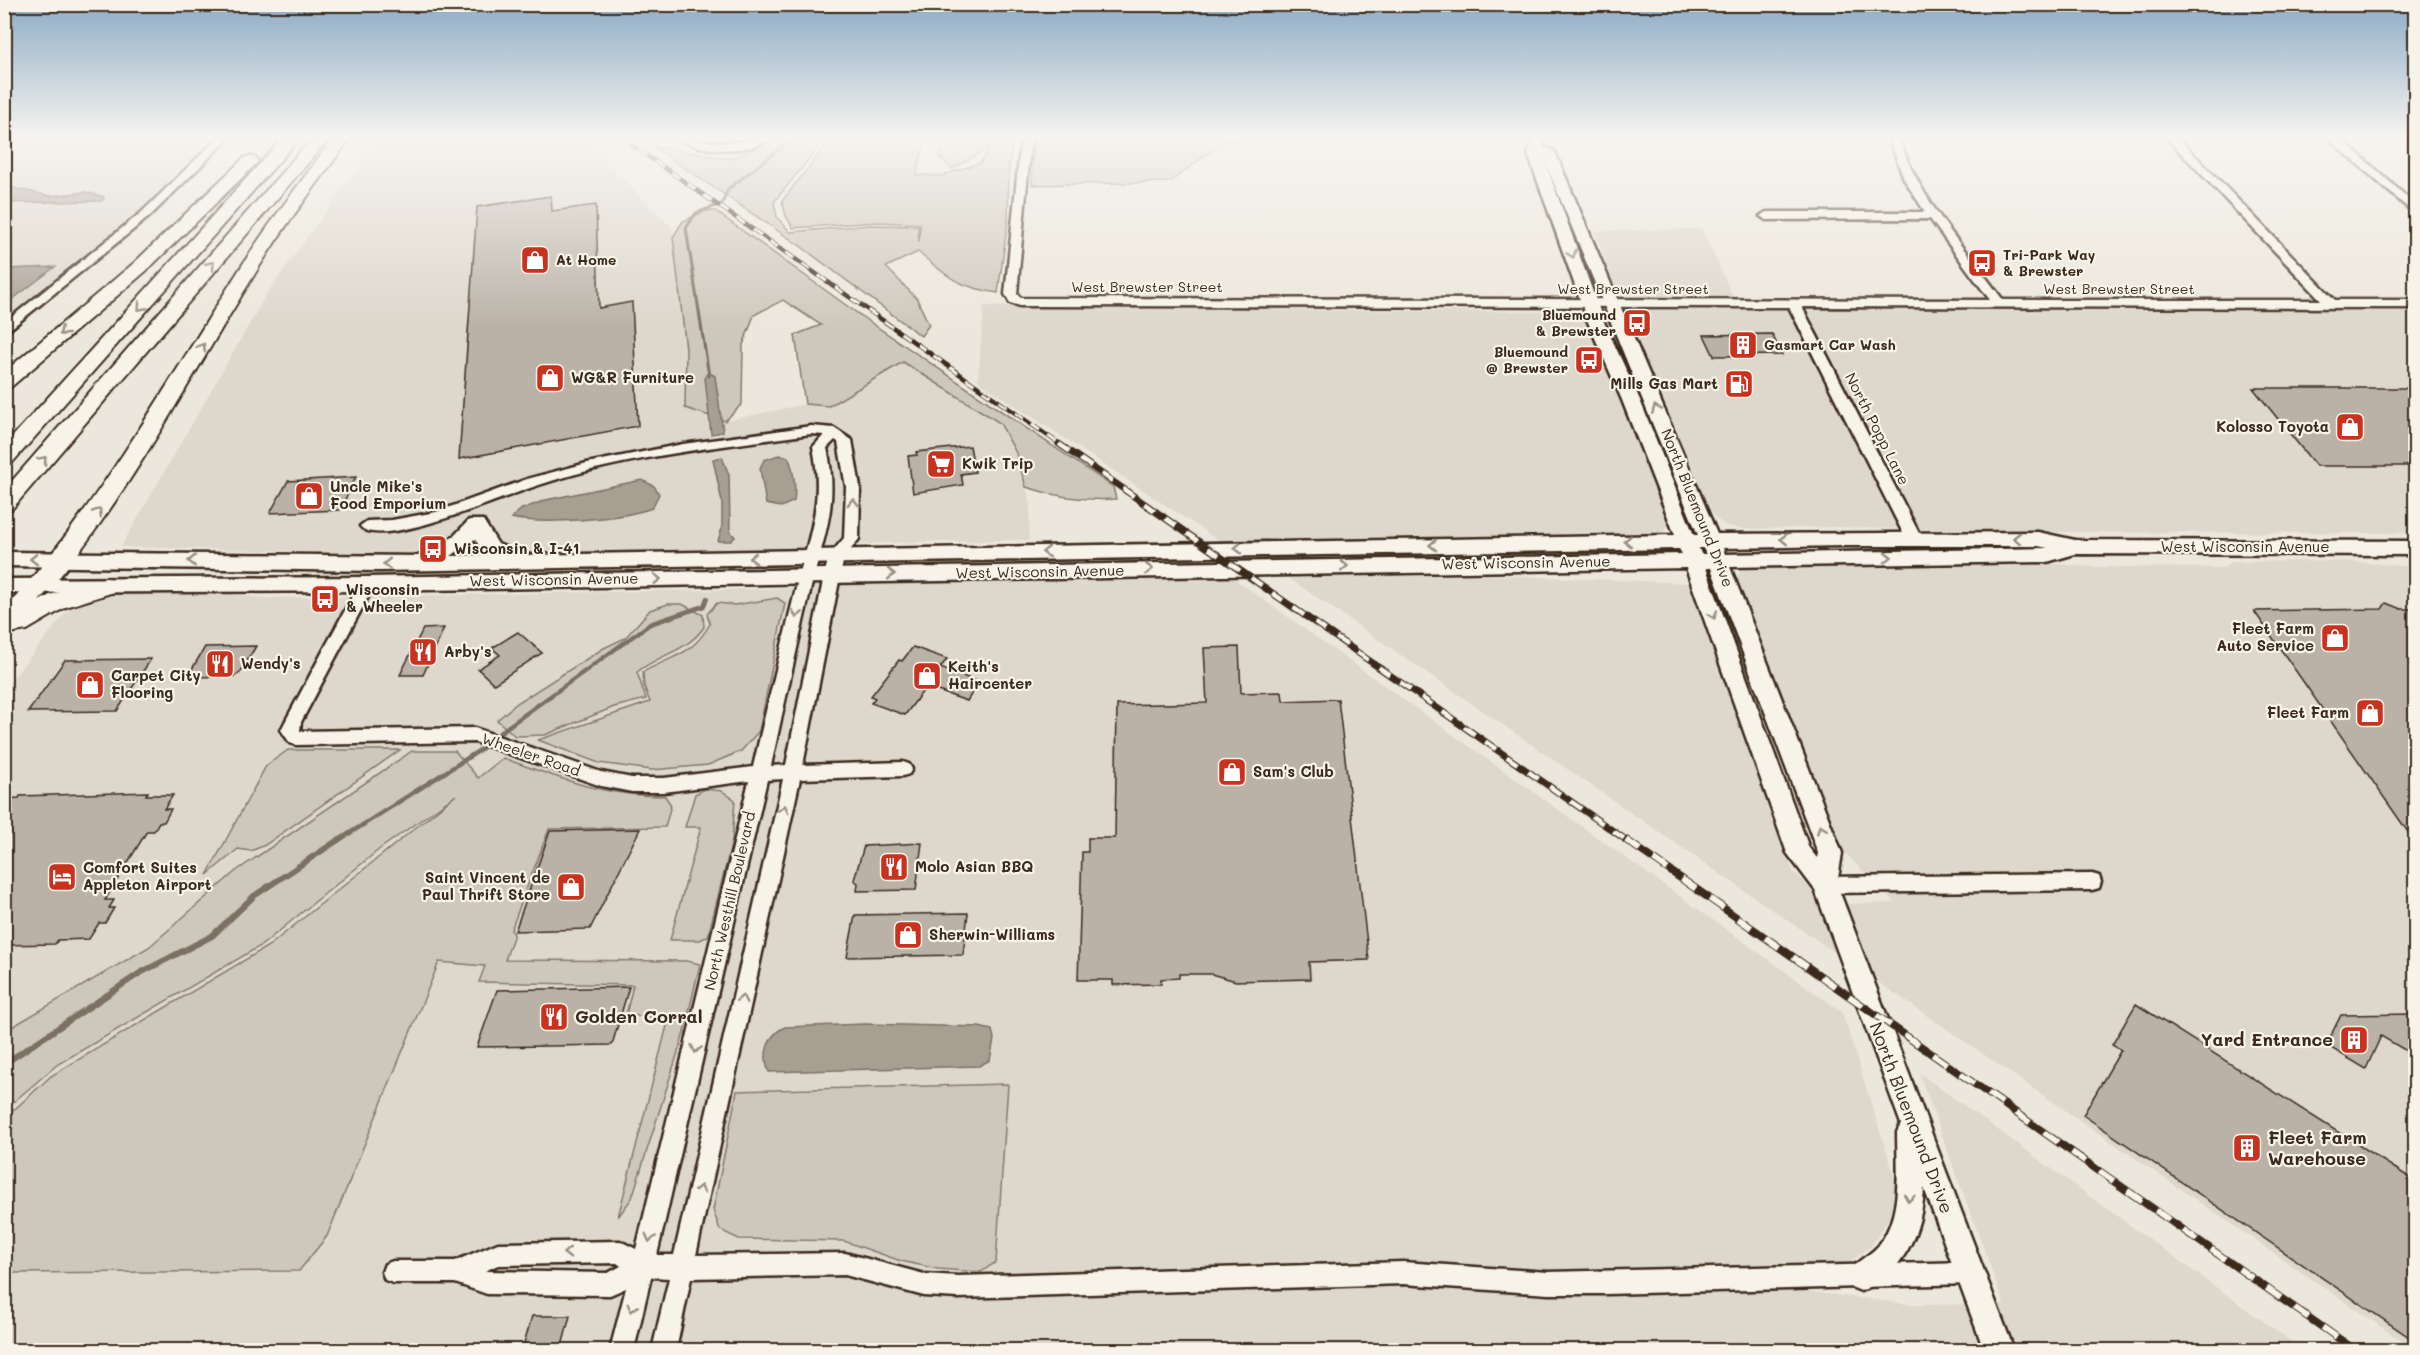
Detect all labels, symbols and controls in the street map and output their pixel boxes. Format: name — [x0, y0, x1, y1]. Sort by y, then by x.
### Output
shop icon: At Home — [519, 244, 551, 276]
place label: Tri-Park Way & Brewster — [2003, 245, 2096, 280]
bus stop icon: Tri-Park Way & Brewster — [1966, 247, 1998, 279]
one-way arrow — [1564, 248, 1577, 259]
place label: At Home — [556, 250, 616, 269]
one-way arrow — [204, 261, 215, 272]
street label: West Brewster Street — [1071, 277, 1223, 296]
street label: West Brewster Street — [1557, 279, 1709, 298]
street label: West Brewster Street — [2043, 279, 2195, 298]
one-way arrow — [137, 300, 148, 311]
place label: Bluemound & Brewster — [1536, 305, 1616, 340]
bus stop icon: Bluemound & Brewster — [1621, 307, 1653, 339]
one-way arrow — [59, 325, 70, 336]
building icon: Gasmart Car Wash — [1727, 329, 1759, 361]
place label: Gasmart Car Wash — [1764, 335, 1896, 354]
place label: Bluemound @ Brewster — [1486, 342, 1568, 377]
one-way arrow — [194, 343, 206, 353]
bus stop icon: Bluemound @ Brewster — [1573, 344, 1605, 376]
shop icon: WG&R Furniture — [534, 362, 566, 394]
place label: WG&R Furniture — [571, 367, 694, 387]
fuel station icon: Mills Gas Mart — [1723, 368, 1755, 400]
street label: North Popp Lane — [1841, 369, 1915, 488]
place label: Mills Gas Mart — [1610, 373, 1718, 393]
one-way arrow — [1651, 404, 1663, 415]
shop icon: Kolosso Toyota — [2334, 411, 2366, 443]
place label: Kolosso Toyota — [2216, 416, 2329, 436]
street label: North Bluemound Drive — [1657, 425, 1739, 590]
supermarket icon: Kwik Trip — [925, 448, 957, 480]
place label: Kwik Trip — [962, 453, 1033, 473]
one-way arrow — [36, 456, 47, 467]
place label: Uncle Mike's Food Emporium — [330, 476, 446, 513]
shop icon: Uncle Mike's Food Emporium — [293, 480, 325, 512]
one-way arrow — [847, 498, 859, 507]
one-way arrow — [91, 508, 102, 519]
one-way arrow — [2013, 532, 2022, 545]
bus stop icon: Wisconsin & I-41 — [417, 533, 449, 565]
one-way arrow — [1780, 533, 1789, 545]
one-way arrow — [1623, 535, 1632, 547]
street label: West Wisconsin Avenue — [2160, 536, 2330, 556]
place label: Wisconsin & I-41 — [454, 538, 580, 558]
one-way arrow — [1428, 538, 1437, 551]
one-way arrow — [1233, 542, 1242, 554]
one-way arrow — [1041, 546, 1050, 558]
street label: West Wisconsin Avenue — [1441, 551, 1611, 573]
one-way arrow — [1883, 551, 1892, 563]
one-way arrow — [749, 552, 758, 564]
one-way arrow — [29, 553, 38, 565]
one-way arrow — [188, 555, 197, 567]
one-way arrow — [383, 558, 392, 570]
street label: West Wisconsin Avenue — [955, 560, 1125, 582]
one-way arrow — [1339, 560, 1348, 572]
one-way arrow — [1144, 563, 1153, 576]
street label: West Wisconsin Avenue — [469, 568, 639, 590]
one-way arrow — [886, 568, 895, 581]
one-way arrow — [652, 572, 661, 585]
place label: Wisconsin & Wheeler — [346, 579, 423, 616]
bus stop icon: Wisconsin & Wheeler — [309, 583, 341, 615]
one-way arrow — [792, 608, 805, 618]
one-way arrow — [1706, 609, 1719, 620]
place label: Fleet Farm Auto Service — [2217, 618, 2314, 655]
shop icon: Fleet Farm Auto Service — [2319, 622, 2351, 654]
restaurant icon: Arby's — [407, 636, 439, 668]
place label: Arby's — [444, 641, 492, 661]
restaurant icon: Wendy's — [204, 648, 236, 680]
place label: Wendy's — [241, 653, 301, 673]
place label: Keith's Haircenter — [948, 656, 1032, 693]
shop icon: Keith's Haircenter — [911, 660, 943, 692]
place label: Carpet City Flooring — [111, 665, 201, 702]
shop icon: Carpet City Flooring — [74, 669, 106, 701]
shop icon: Fleet Farm — [2354, 697, 2386, 729]
place label: Fleet Farm — [2267, 702, 2349, 722]
street label: Wheeler Road — [479, 728, 583, 780]
shop icon: Sam's Club — [1216, 756, 1248, 788]
place label: Sam's Club — [1253, 761, 1334, 781]
one-way arrow — [777, 804, 790, 814]
street label: North Westhill Boulevard — [699, 809, 759, 992]
one-way arrow — [1816, 824, 1828, 835]
restaurant icon: Molo Asian BBQ — [878, 851, 910, 883]
place label: Molo Asian BBQ — [915, 856, 1033, 876]
place label: Comfort Suites Appleton Airport — [83, 857, 212, 894]
hotel icon: Comfort Suites Appleton Airport — [46, 861, 78, 893]
place label: Saint Vincent de Paul Thrift Store — [422, 867, 550, 904]
shop icon: Saint Vincent de Paul Thrift Store — [555, 871, 587, 903]
shop icon: Sherwin-Williams — [892, 919, 924, 951]
place label: Sherwin-Williams — [929, 924, 1055, 944]
one-way arrow — [735, 994, 748, 1004]
restaurant icon: Golden Corral — [538, 1001, 570, 1033]
place label: Golden Corral — [575, 1004, 703, 1028]
street label: North Bluemound Drive — [1864, 1019, 1960, 1217]
building icon: Yard Entrance — [2338, 1024, 2370, 1056]
place label: Yard Entrance — [2201, 1027, 2333, 1051]
one-way arrow — [690, 1044, 703, 1054]
place label: Fleet Farm Warehouse — [2268, 1125, 2367, 1170]
building icon: Fleet Farm Warehouse — [2231, 1132, 2263, 1164]
one-way arrow — [693, 1185, 706, 1195]
one-way arrow — [1903, 1194, 1916, 1203]
one-way arrow — [644, 1233, 657, 1243]
one-way arrow — [562, 1247, 571, 1259]
one-way arrow — [627, 1303, 640, 1313]

